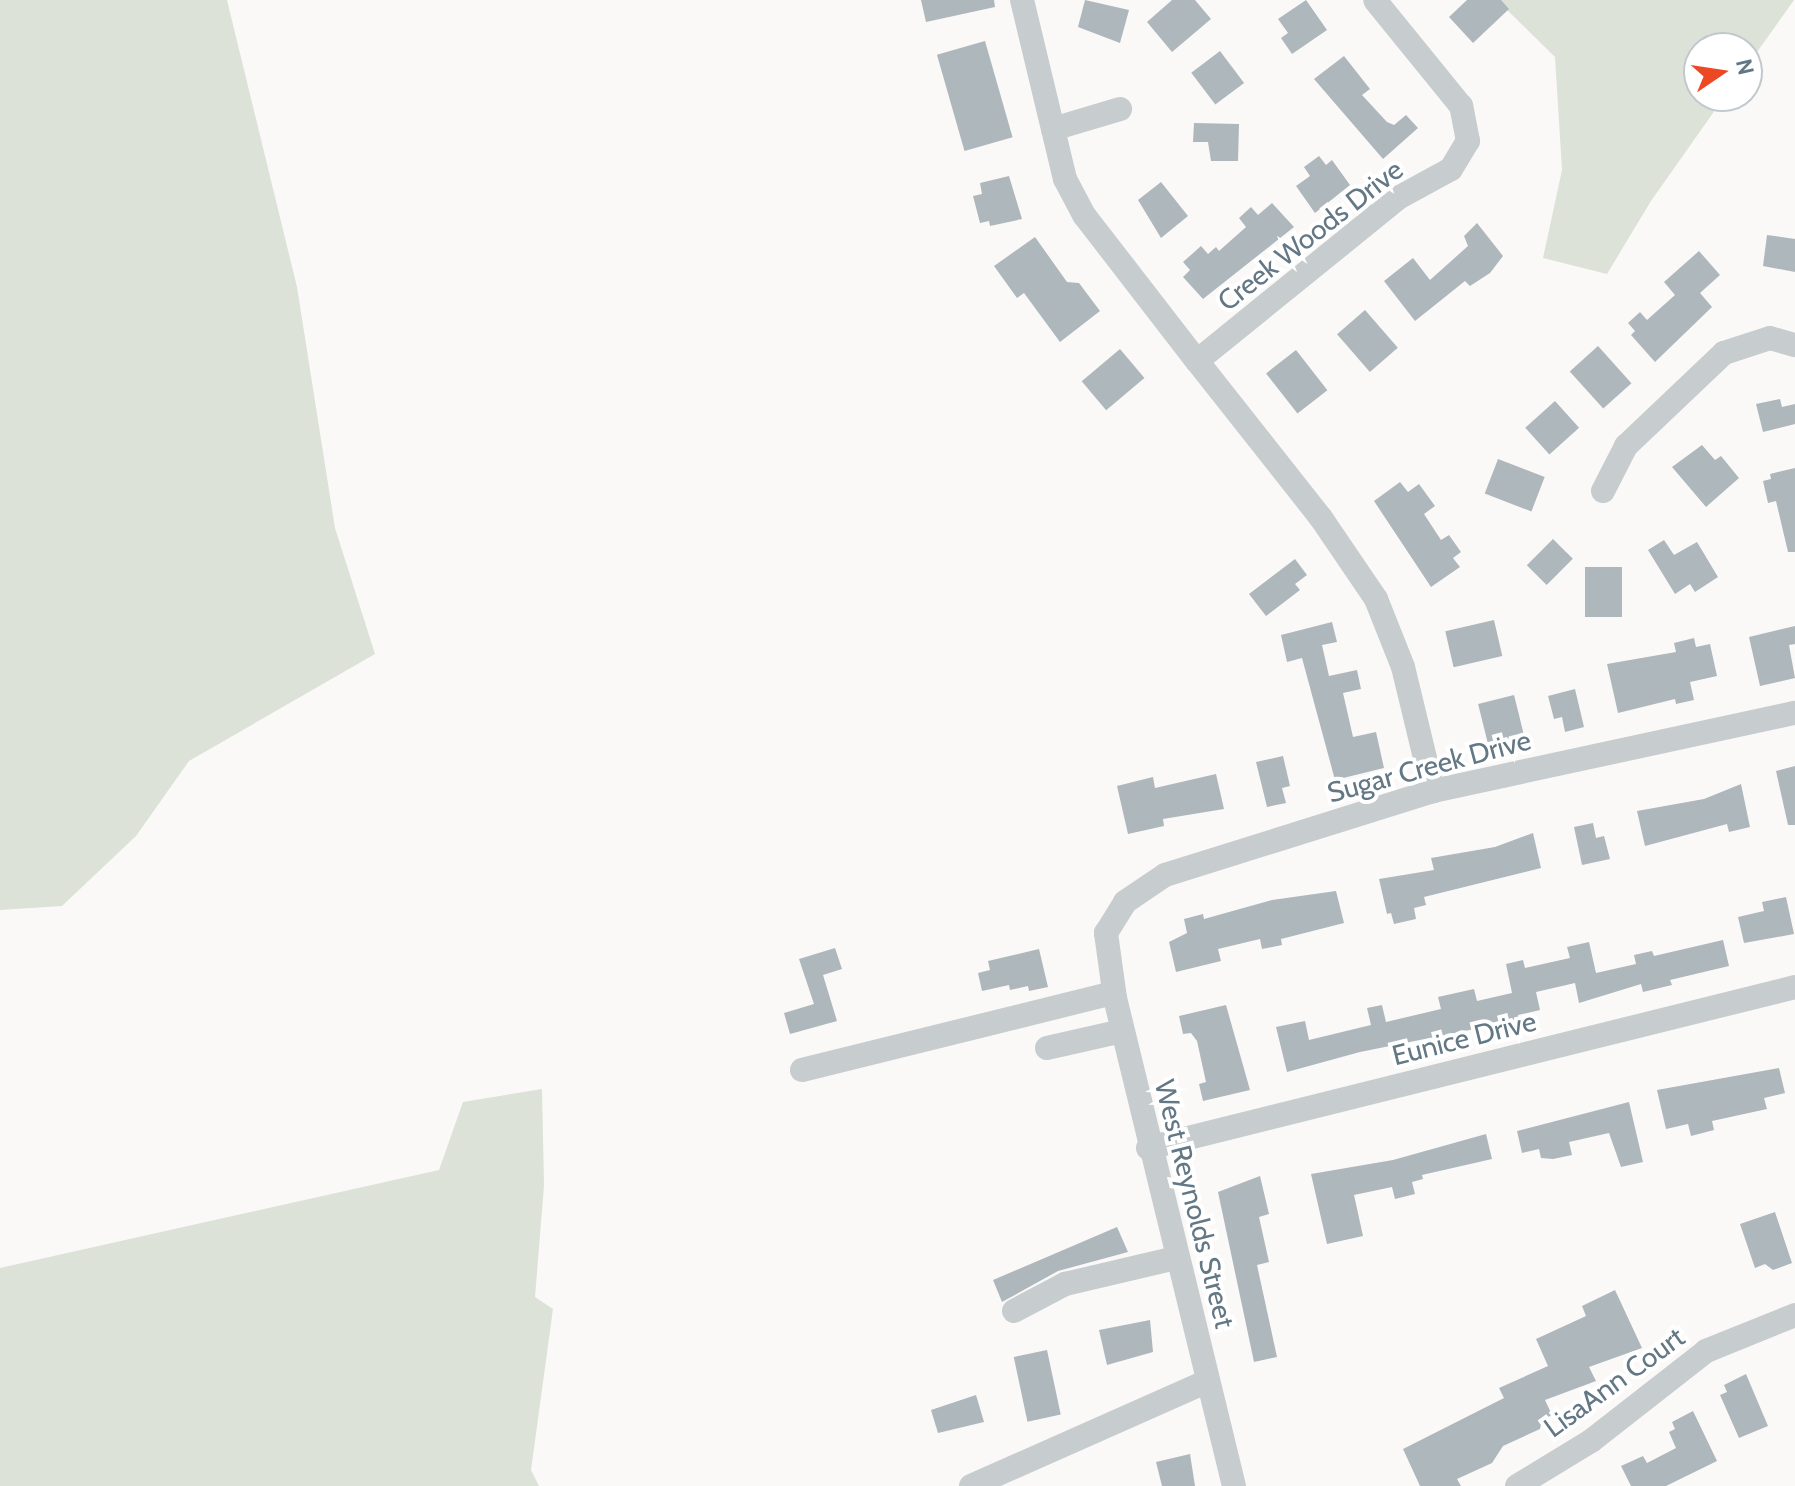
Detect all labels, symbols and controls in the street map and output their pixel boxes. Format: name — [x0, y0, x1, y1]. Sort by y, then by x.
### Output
north arrow — [1683, 32, 1763, 112]
text: N — [1730, 56, 1760, 78]
street label: Creek Woods Drive — [1211, 152, 1409, 318]
street label: Sugar Creek Drive — [1324, 723, 1534, 809]
street label: Eunice Drive — [1389, 1004, 1539, 1072]
street label: West Reynolds Street — [1148, 1076, 1242, 1332]
street label: LisaAnn Court — [1537, 1320, 1691, 1444]

